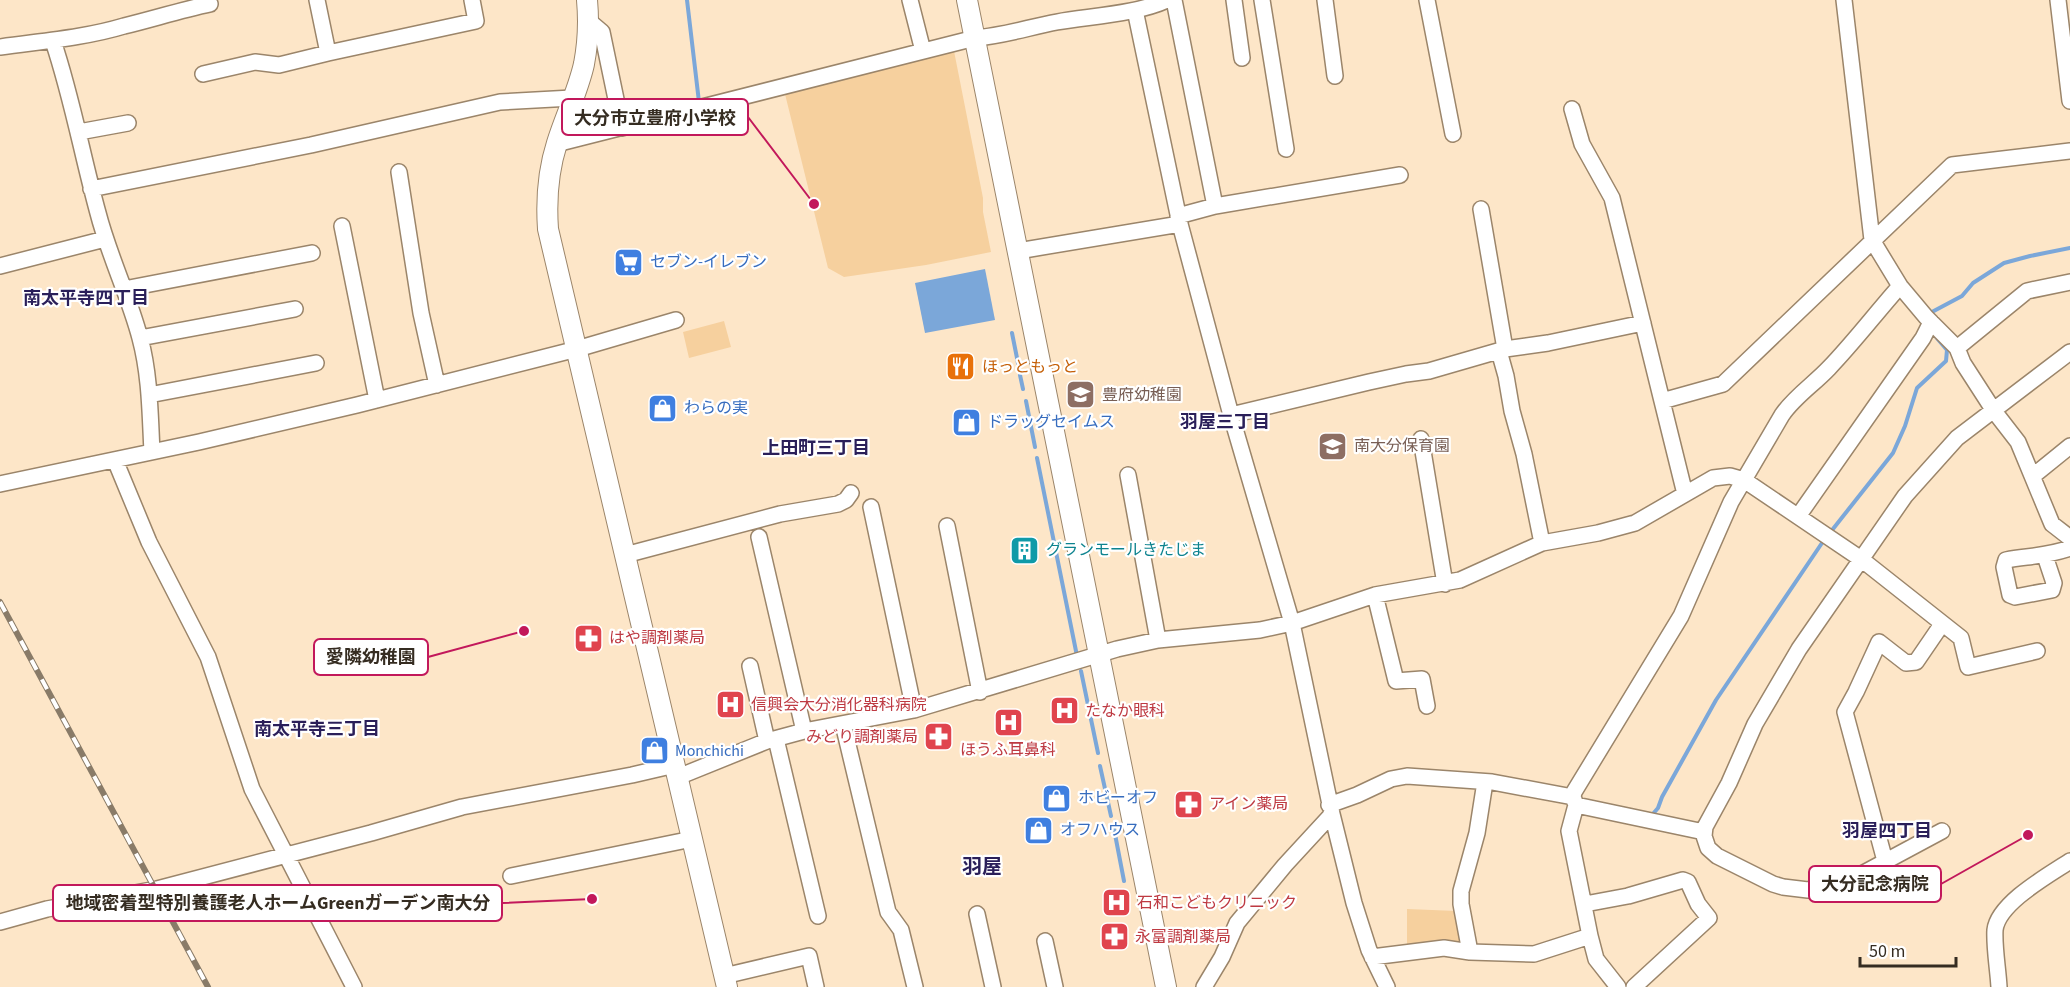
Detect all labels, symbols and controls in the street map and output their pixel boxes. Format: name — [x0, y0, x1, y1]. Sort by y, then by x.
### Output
callout: 大分市立豊府小学校 — [562, 99, 748, 135]
text: 大分市立豊府小学校 — [574, 106, 736, 131]
supermarket icon: セブン-イレブン — [613, 246, 645, 278]
place label: セブン-イレブン — [650, 251, 767, 273]
district label: 南太平寺四丁目 — [23, 286, 149, 311]
restaurant icon: ほっともっと — [945, 351, 977, 383]
place label: ほっともっと — [982, 356, 1078, 378]
school or university icon: 豊府幼稚園 — [1065, 379, 1097, 411]
place label: 豊府幼稚園 — [1102, 384, 1182, 406]
shop icon: わらの実 — [647, 392, 679, 424]
place label: わらの実 — [684, 397, 748, 419]
shop icon: ドラッグセイムス — [950, 406, 982, 438]
district label: 羽屋三丁目 — [1180, 410, 1270, 435]
place label: ドラッグセイムス — [987, 411, 1115, 433]
school or university icon: 南大分保育園 — [1317, 430, 1349, 462]
place label: 南大分保育園 — [1354, 435, 1450, 457]
district label: 上田町三丁目 — [762, 436, 870, 461]
building icon: グランモールきたじま — [1009, 534, 1041, 566]
place label: グランモールきたじま — [1046, 539, 1206, 561]
pharmacy icon: はや調剤薬局 — [572, 622, 604, 654]
place label: はや調剤薬局 — [609, 627, 705, 649]
callout: 愛隣幼稚園 — [314, 639, 428, 675]
text: 愛隣幼稚園 — [326, 645, 416, 670]
hospital icon: 信興会大分消化器科病院 — [714, 689, 746, 721]
place label: 信興会大分消化器科病院 — [751, 694, 927, 716]
hospital icon: たなか眼科 — [1048, 695, 1080, 727]
place label: たなか眼科 — [1085, 700, 1165, 722]
hospital icon: ほうふ耳鼻科 — [992, 706, 1024, 738]
district label: 南太平寺三丁目 — [254, 717, 380, 742]
pharmacy icon: みどり調剤薬局 — [923, 721, 955, 753]
place label: みどり調剤薬局 — [806, 726, 918, 748]
shop icon: Monchichi — [638, 735, 670, 767]
place label: ほうふ耳鼻科 — [960, 739, 1056, 761]
place label: Monchichi — [675, 740, 744, 762]
shop icon: ホビーオフ — [1041, 782, 1073, 814]
place label: ホビーオフ — [1078, 787, 1158, 809]
pharmacy icon: アイン薬局 — [1172, 788, 1204, 820]
place label: アイン薬局 — [1209, 793, 1288, 815]
shop icon: オフハウス — [1023, 814, 1055, 846]
place label: オフハウス — [1060, 819, 1140, 841]
district label: 羽屋四丁目 — [1842, 819, 1932, 844]
district label: 羽屋 — [962, 853, 1002, 881]
callout: 大分記念病院 — [1809, 866, 1941, 902]
text: 大分記念病院 — [1821, 872, 1929, 897]
callout: 地域密着型特別養護老人ホームGreenガーデン南大分 — [53, 885, 502, 921]
hospital icon: 石和こどもクリニック — [1100, 887, 1132, 919]
text: 地域密着型特別養護老人ホームGreenガーデン南大分 — [66, 891, 490, 916]
place label: 石和こどもクリニック — [1137, 892, 1297, 914]
pharmacy icon: 永富調剤薬局 — [1098, 921, 1130, 953]
place label: 永富調剤薬局 — [1135, 926, 1231, 948]
scale bar — [1860, 930, 1956, 968]
text: 50 m — [1869, 939, 1905, 964]

